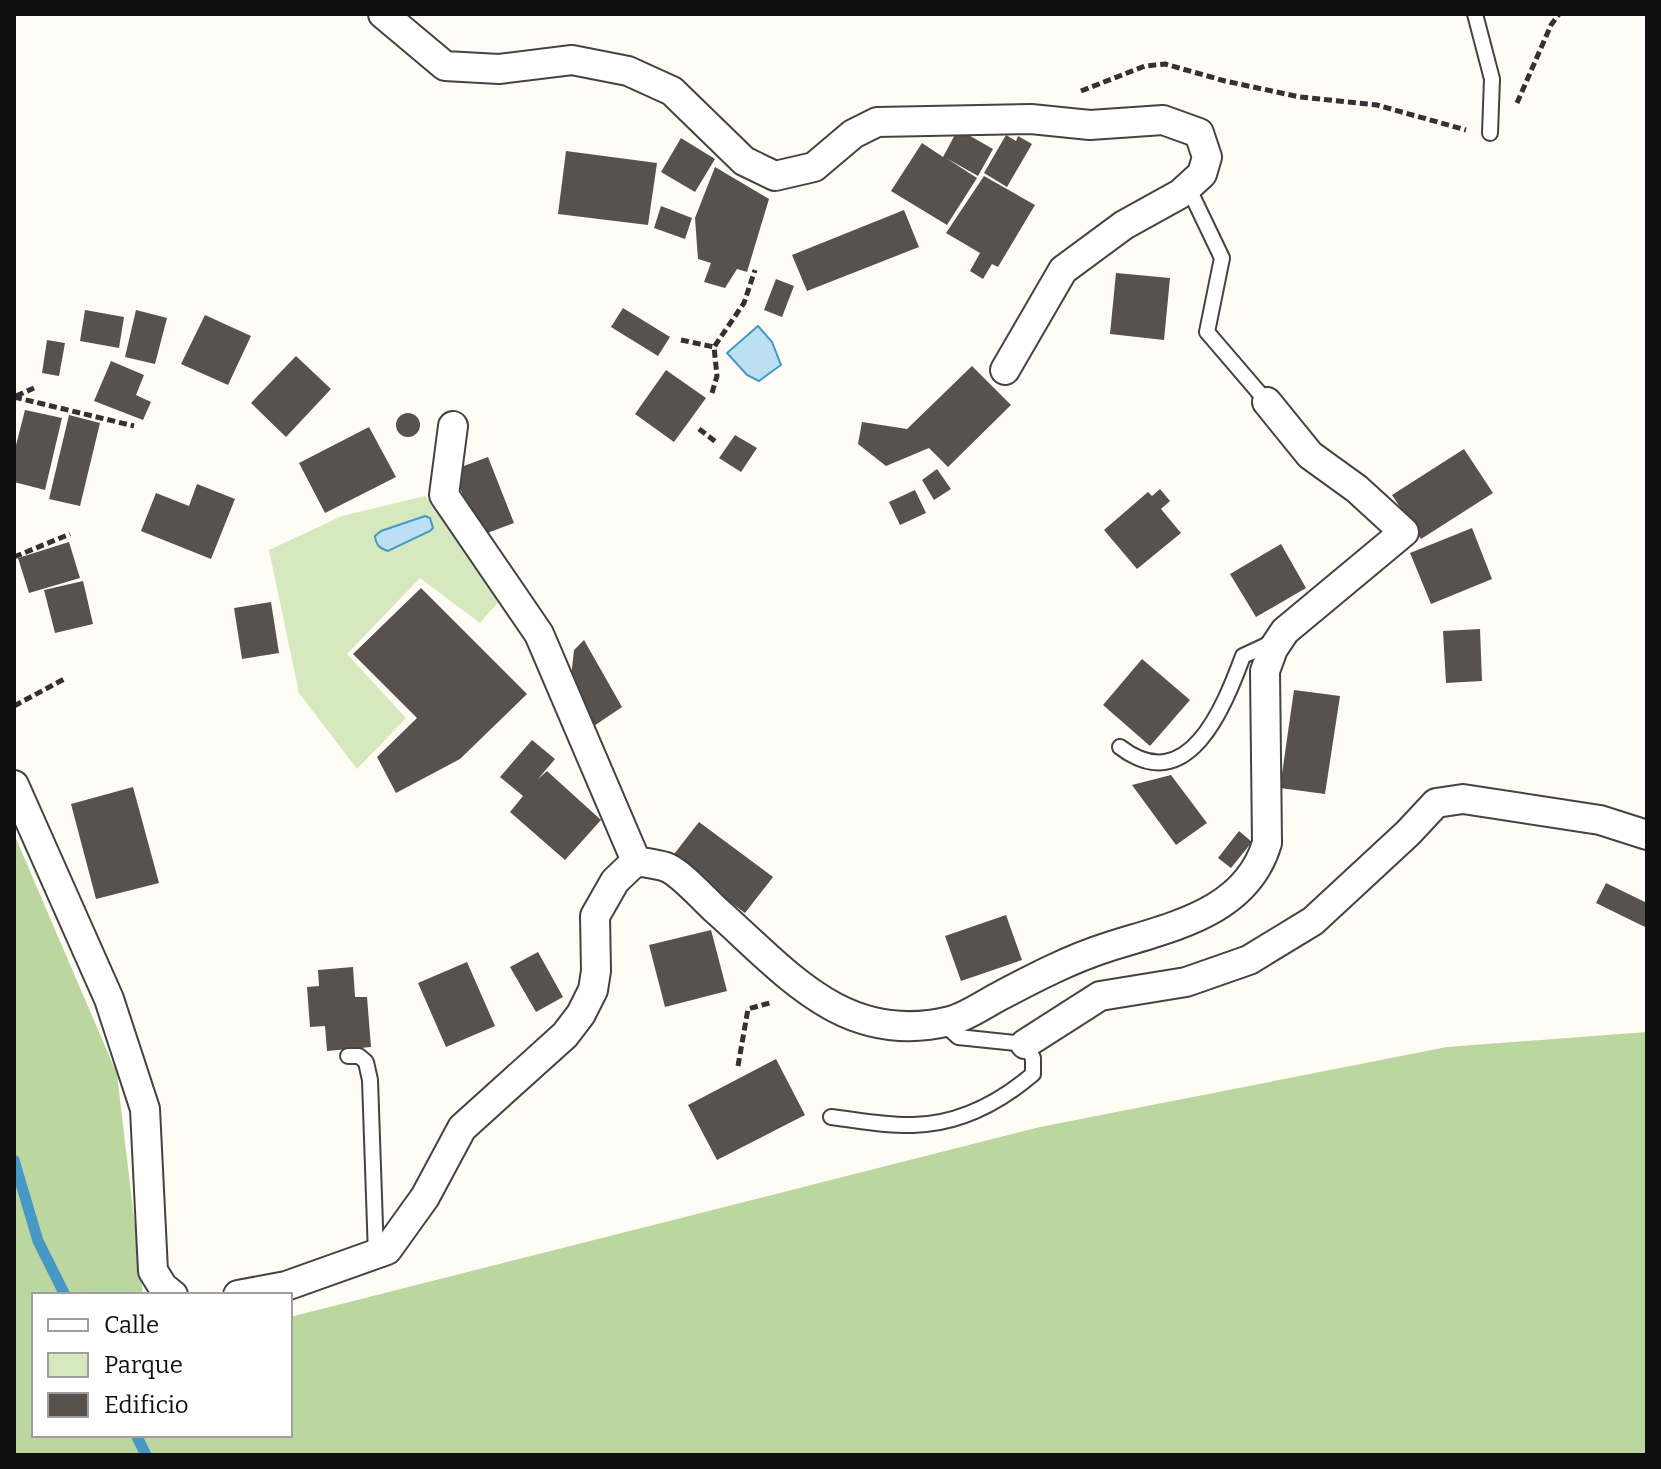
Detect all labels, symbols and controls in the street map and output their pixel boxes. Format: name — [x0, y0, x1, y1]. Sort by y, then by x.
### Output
legend — [32, 1293, 292, 1437]
text: Calle — [104, 1311, 159, 1339]
text: Parque — [104, 1351, 183, 1379]
text: Edificio — [104, 1391, 189, 1419]

